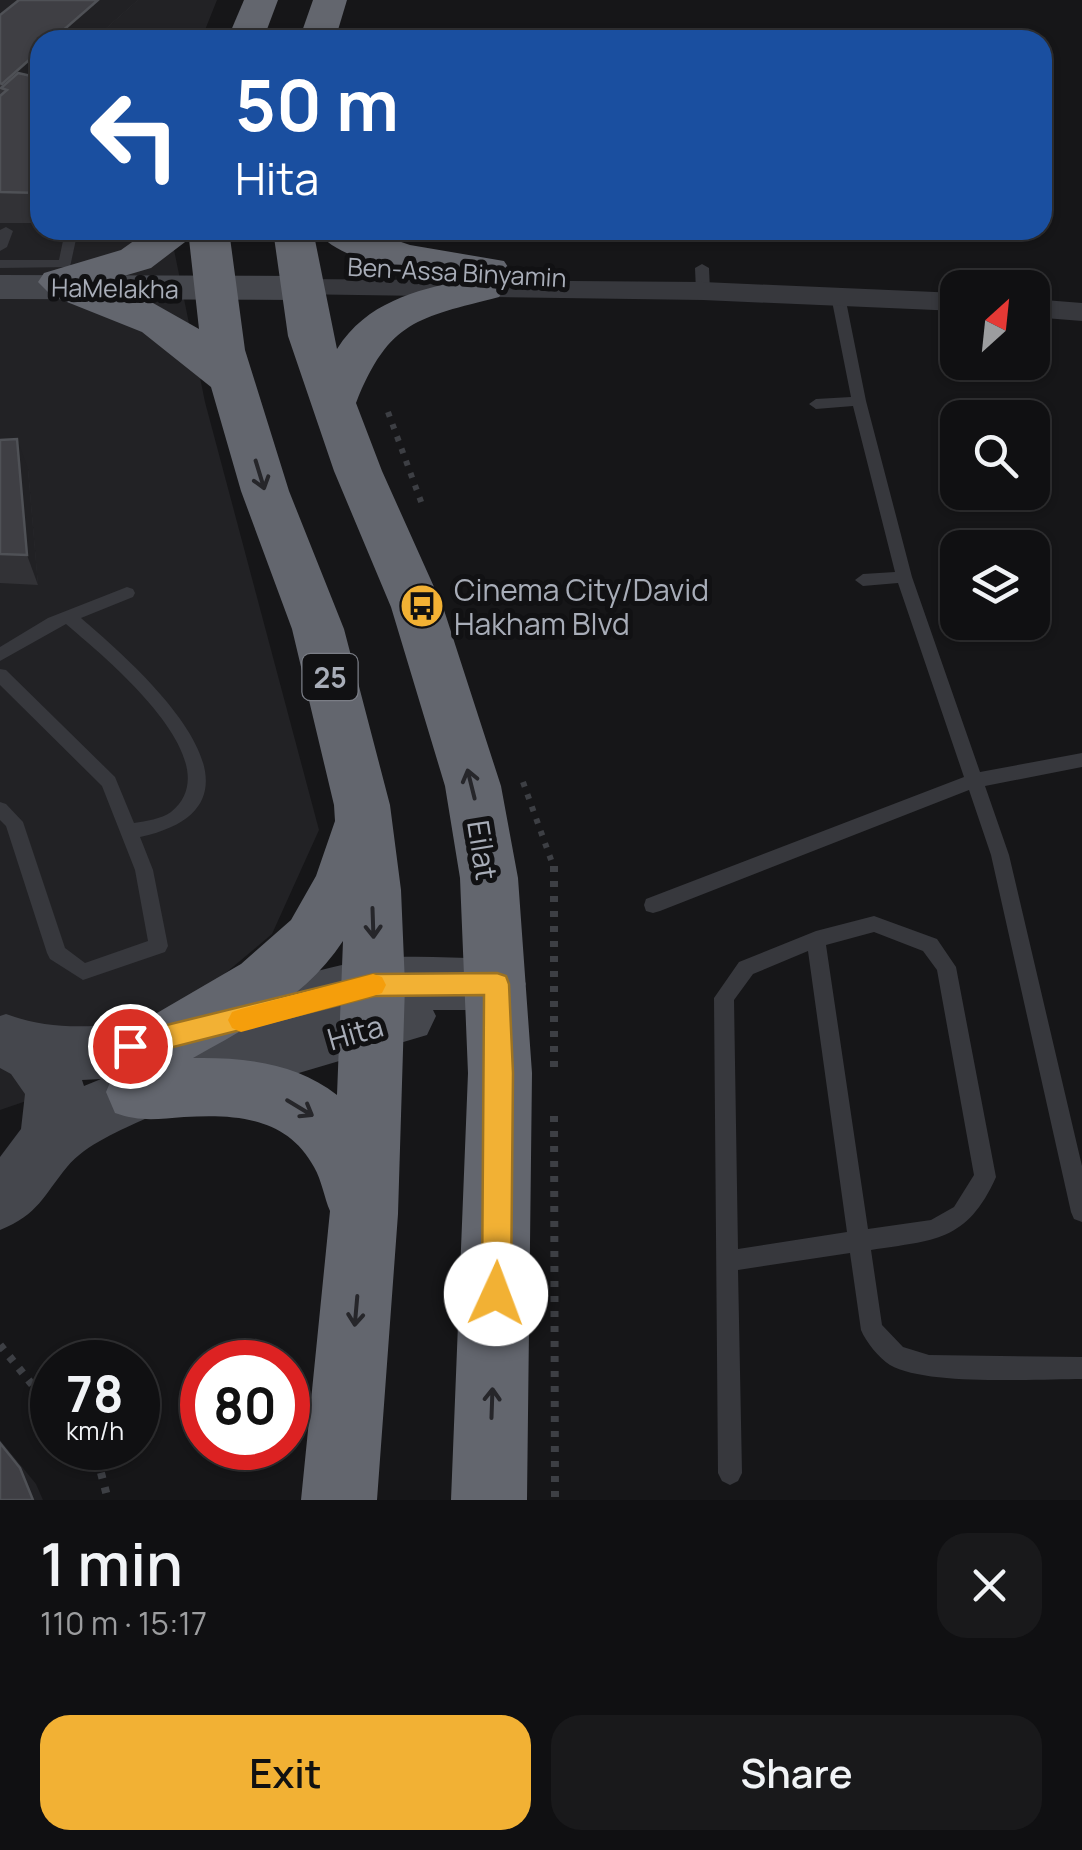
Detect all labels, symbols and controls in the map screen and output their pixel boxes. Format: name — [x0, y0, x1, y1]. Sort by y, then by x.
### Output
text: 50 m — [235, 56, 399, 152]
icon: left — [70, 70, 200, 200]
text: Hita — [235, 147, 319, 209]
street label: Ben-Assa Binyamin — [347, 249, 567, 295]
street label: HaMelakha — [51, 269, 179, 307]
north arrow — [940, 270, 1050, 380]
map controls — [940, 270, 1050, 640]
button: search — [940, 400, 1050, 510]
one-way arrow — [252, 459, 270, 490]
button: layers — [940, 530, 1050, 640]
place label: Cinema City/David Hakham Blvd — [454, 569, 709, 644]
bus stop icon: Cinema City/David Hakham Blvd — [399, 583, 445, 629]
road number: 25 — [302, 654, 358, 700]
one-way arrow — [461, 769, 479, 801]
street label: Eilat — [458, 817, 508, 883]
one-way arrow — [363, 907, 382, 939]
pin — [88, 1004, 173, 1089]
street label: Hita — [322, 1005, 388, 1059]
icon: arrive — [103, 1019, 158, 1074]
one-way arrow — [285, 1099, 314, 1119]
position arrow — [444, 1242, 548, 1346]
one-way arrow — [346, 1295, 365, 1327]
speed limit sign: 80 — [180, 1340, 310, 1470]
text: 78 — [66, 1359, 124, 1427]
one-way arrow — [483, 1387, 502, 1419]
text: km/h — [66, 1413, 124, 1448]
text: 1 min — [40, 1522, 183, 1604]
button: close — [937, 1533, 1042, 1638]
text: 110 m · 15:17 — [40, 1601, 207, 1645]
button: Exit — [40, 1715, 531, 1830]
button: Share — [551, 1715, 1042, 1830]

